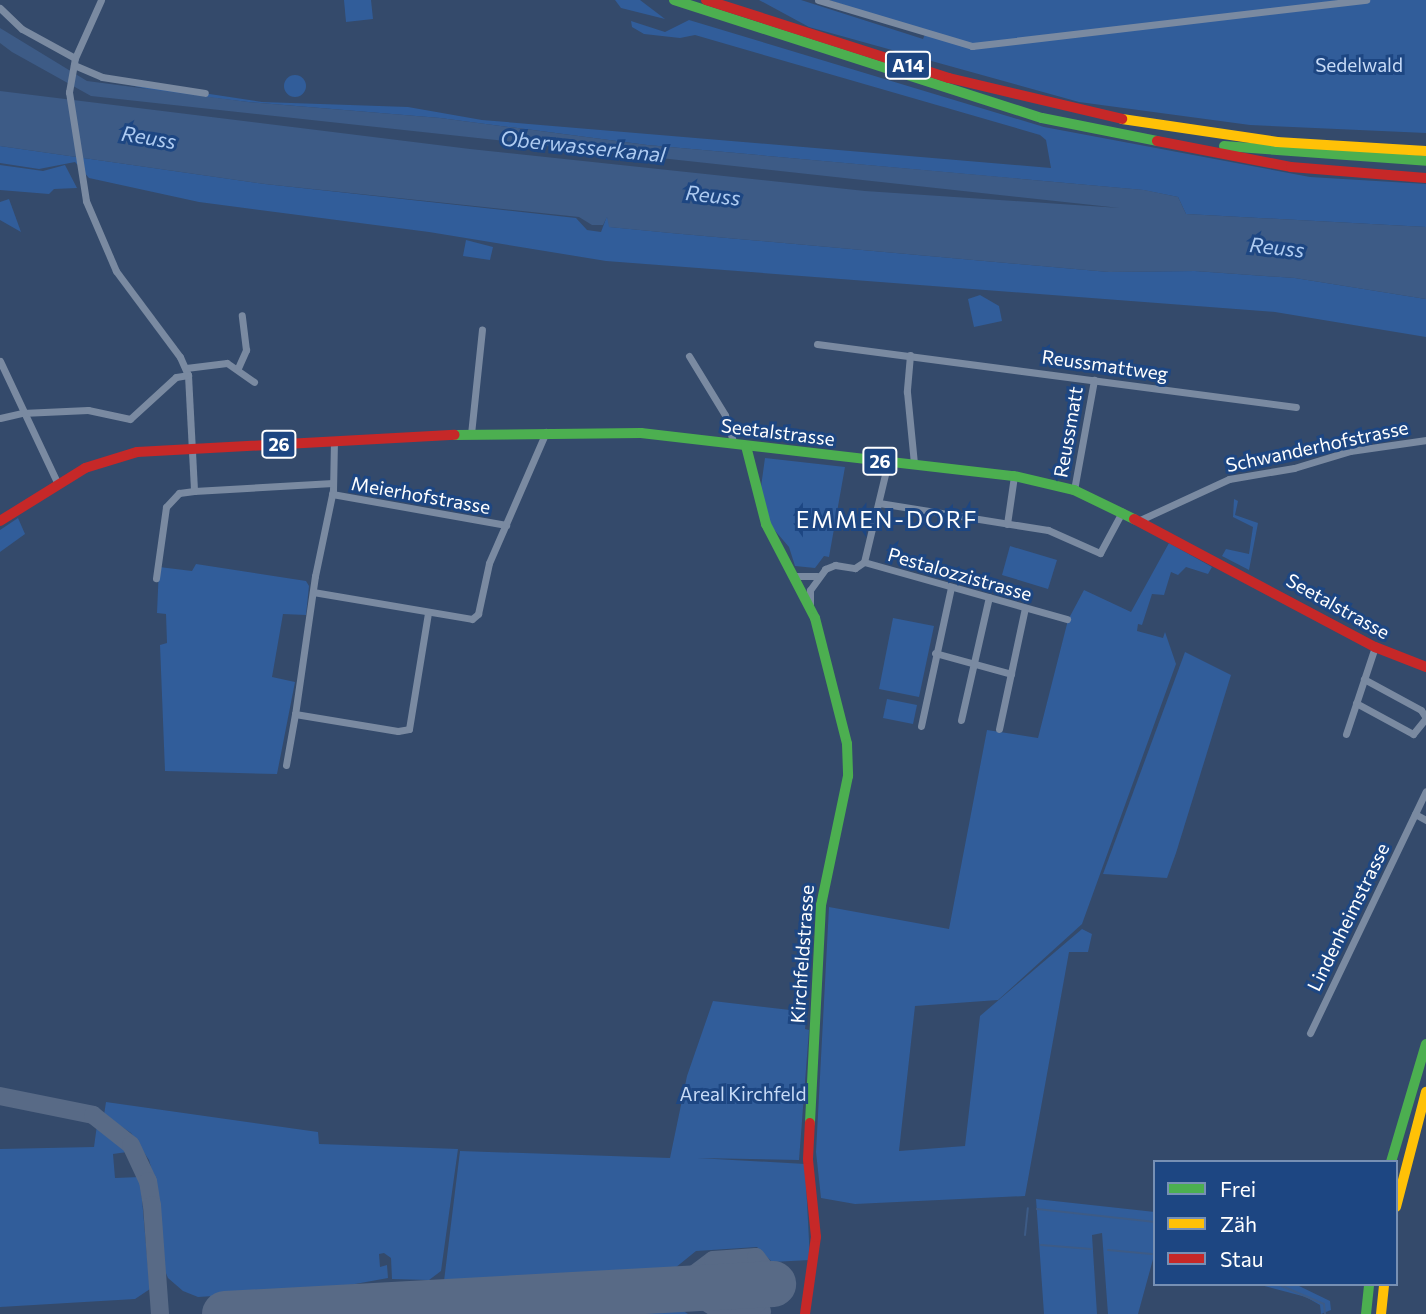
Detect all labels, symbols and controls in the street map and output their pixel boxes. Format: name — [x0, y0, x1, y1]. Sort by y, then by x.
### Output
road number: A14 — [884, 51, 932, 80]
park label: Sedelwald — [1315, 54, 1403, 76]
water label: Reuss — [120, 120, 178, 154]
water label: Oberwasserkanal — [499, 125, 667, 167]
water label: Reuss — [684, 180, 742, 210]
water label: Reuss — [1248, 232, 1306, 262]
street label: Reussmattweg — [1040, 345, 1170, 385]
street label: Reussmatt — [1049, 385, 1087, 479]
street label: Seetalstrasse — [720, 414, 836, 450]
street label: Schwanderhofstrasse — [1224, 416, 1410, 476]
road number: 26 — [260, 430, 298, 458]
road number: 26 — [861, 447, 899, 476]
street label: Meierhofstrasse — [350, 472, 492, 518]
district label: EMMEN-DORF — [797, 505, 977, 533]
street label: Pestalozzistrasse — [885, 543, 1035, 605]
street label: Seetalstrasse — [1282, 568, 1394, 644]
street label: Lindenheimstrasse — [1302, 839, 1394, 995]
street label: Kirchfeldstrasse — [786, 884, 818, 1024]
park label: Areal Kirchfeld — [680, 1083, 806, 1105]
legend — [1153, 1160, 1398, 1286]
text: Frei — [1220, 1176, 1256, 1201]
text: Zäh — [1220, 1211, 1257, 1236]
text: Stau — [1220, 1246, 1263, 1271]

